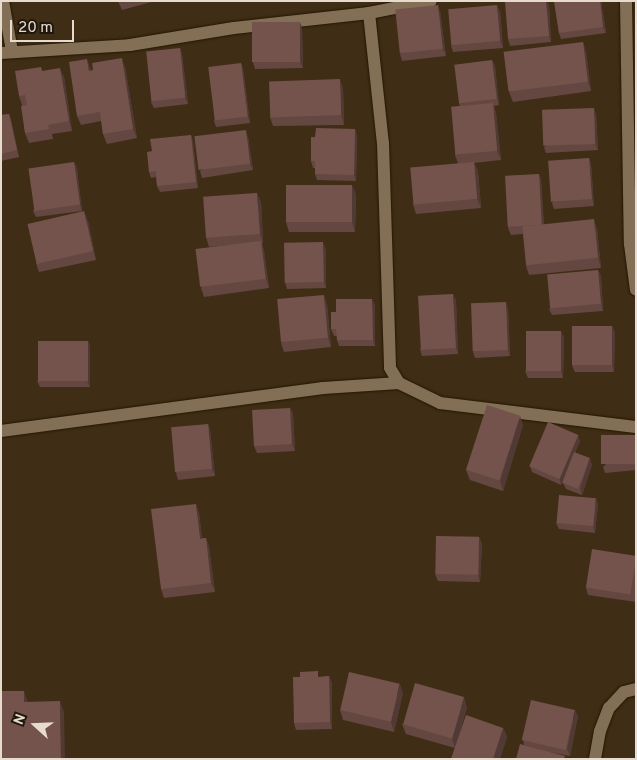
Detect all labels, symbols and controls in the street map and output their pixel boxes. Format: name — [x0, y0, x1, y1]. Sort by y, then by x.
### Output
scale bar — [12, 10, 76, 42]
text: 20 m — [18, 19, 53, 38]
north arrow — [10, 700, 60, 750]
text: N — [11, 712, 30, 727]

